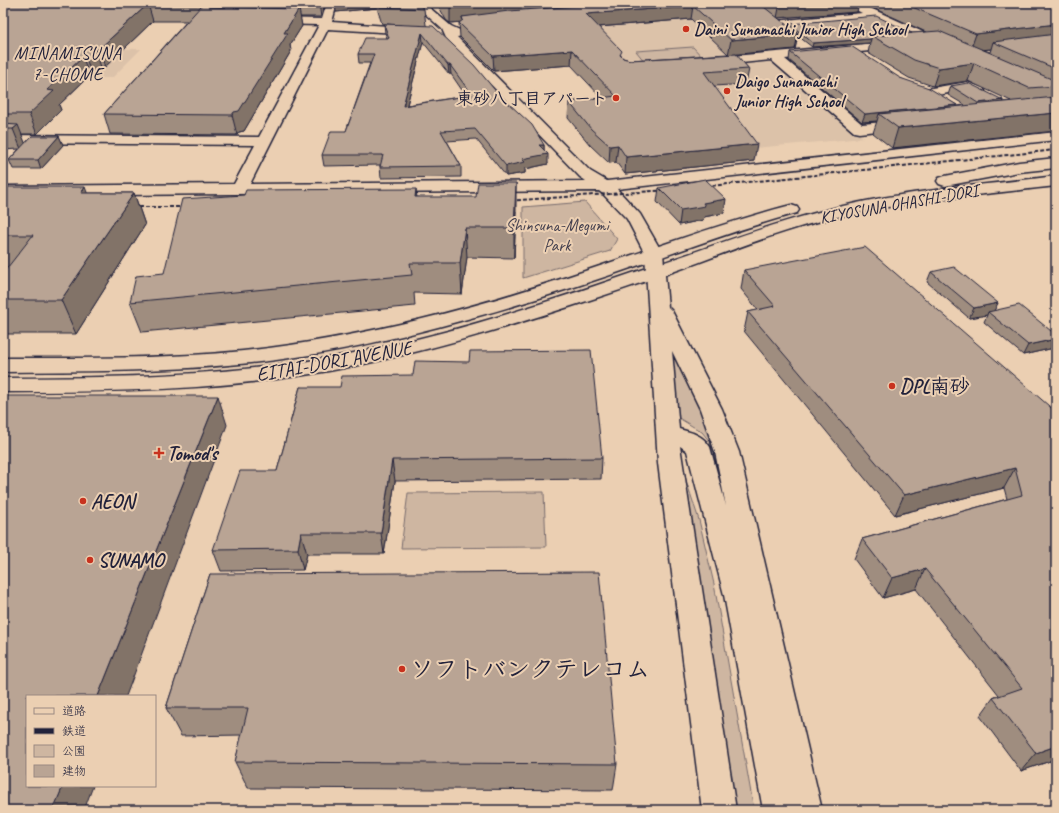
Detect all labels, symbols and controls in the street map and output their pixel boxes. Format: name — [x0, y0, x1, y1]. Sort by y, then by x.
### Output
place label: Daini Sunamachi Junior High School — [694, 19, 909, 40]
marker: Daini Sunamachi Junior High School — [681, 24, 691, 34]
district label: MINAMISUNA 7-CHOME — [14, 42, 122, 85]
place label: Daigo Sunamachi Junior High School — [734, 71, 847, 112]
marker: Daigo Sunamachi Junior High School — [722, 86, 732, 96]
place label: 東砂八丁目アパート — [456, 88, 608, 109]
marker: 東砂八丁目アパート — [611, 93, 621, 103]
street label: KIYOSUNA OHASHI-DORI — [818, 179, 984, 228]
park label: Shinsuna-Megumi Park — [505, 215, 611, 256]
street label: EITAI-DORI AVENUE — [254, 334, 417, 387]
place label: DPL南砂 — [900, 374, 970, 399]
marker: DPL南砂 — [887, 381, 897, 391]
place label: Tomod's — [167, 441, 220, 466]
marker: Tomod's — [154, 448, 164, 458]
place label: AEON — [91, 489, 138, 514]
marker: AEON — [78, 496, 88, 506]
place label: SUNAMO — [98, 548, 166, 573]
marker: SUNAMO — [85, 555, 95, 565]
place label: ソフトバンクテレコム — [410, 654, 650, 684]
marker: ソフトバンクテレコム — [397, 664, 407, 674]
legend — [26, 695, 156, 787]
text: 道路 — [62, 703, 86, 719]
text: 鉄道 — [62, 723, 86, 739]
text: 公園 — [62, 743, 86, 759]
text: 建物 — [62, 763, 86, 779]

